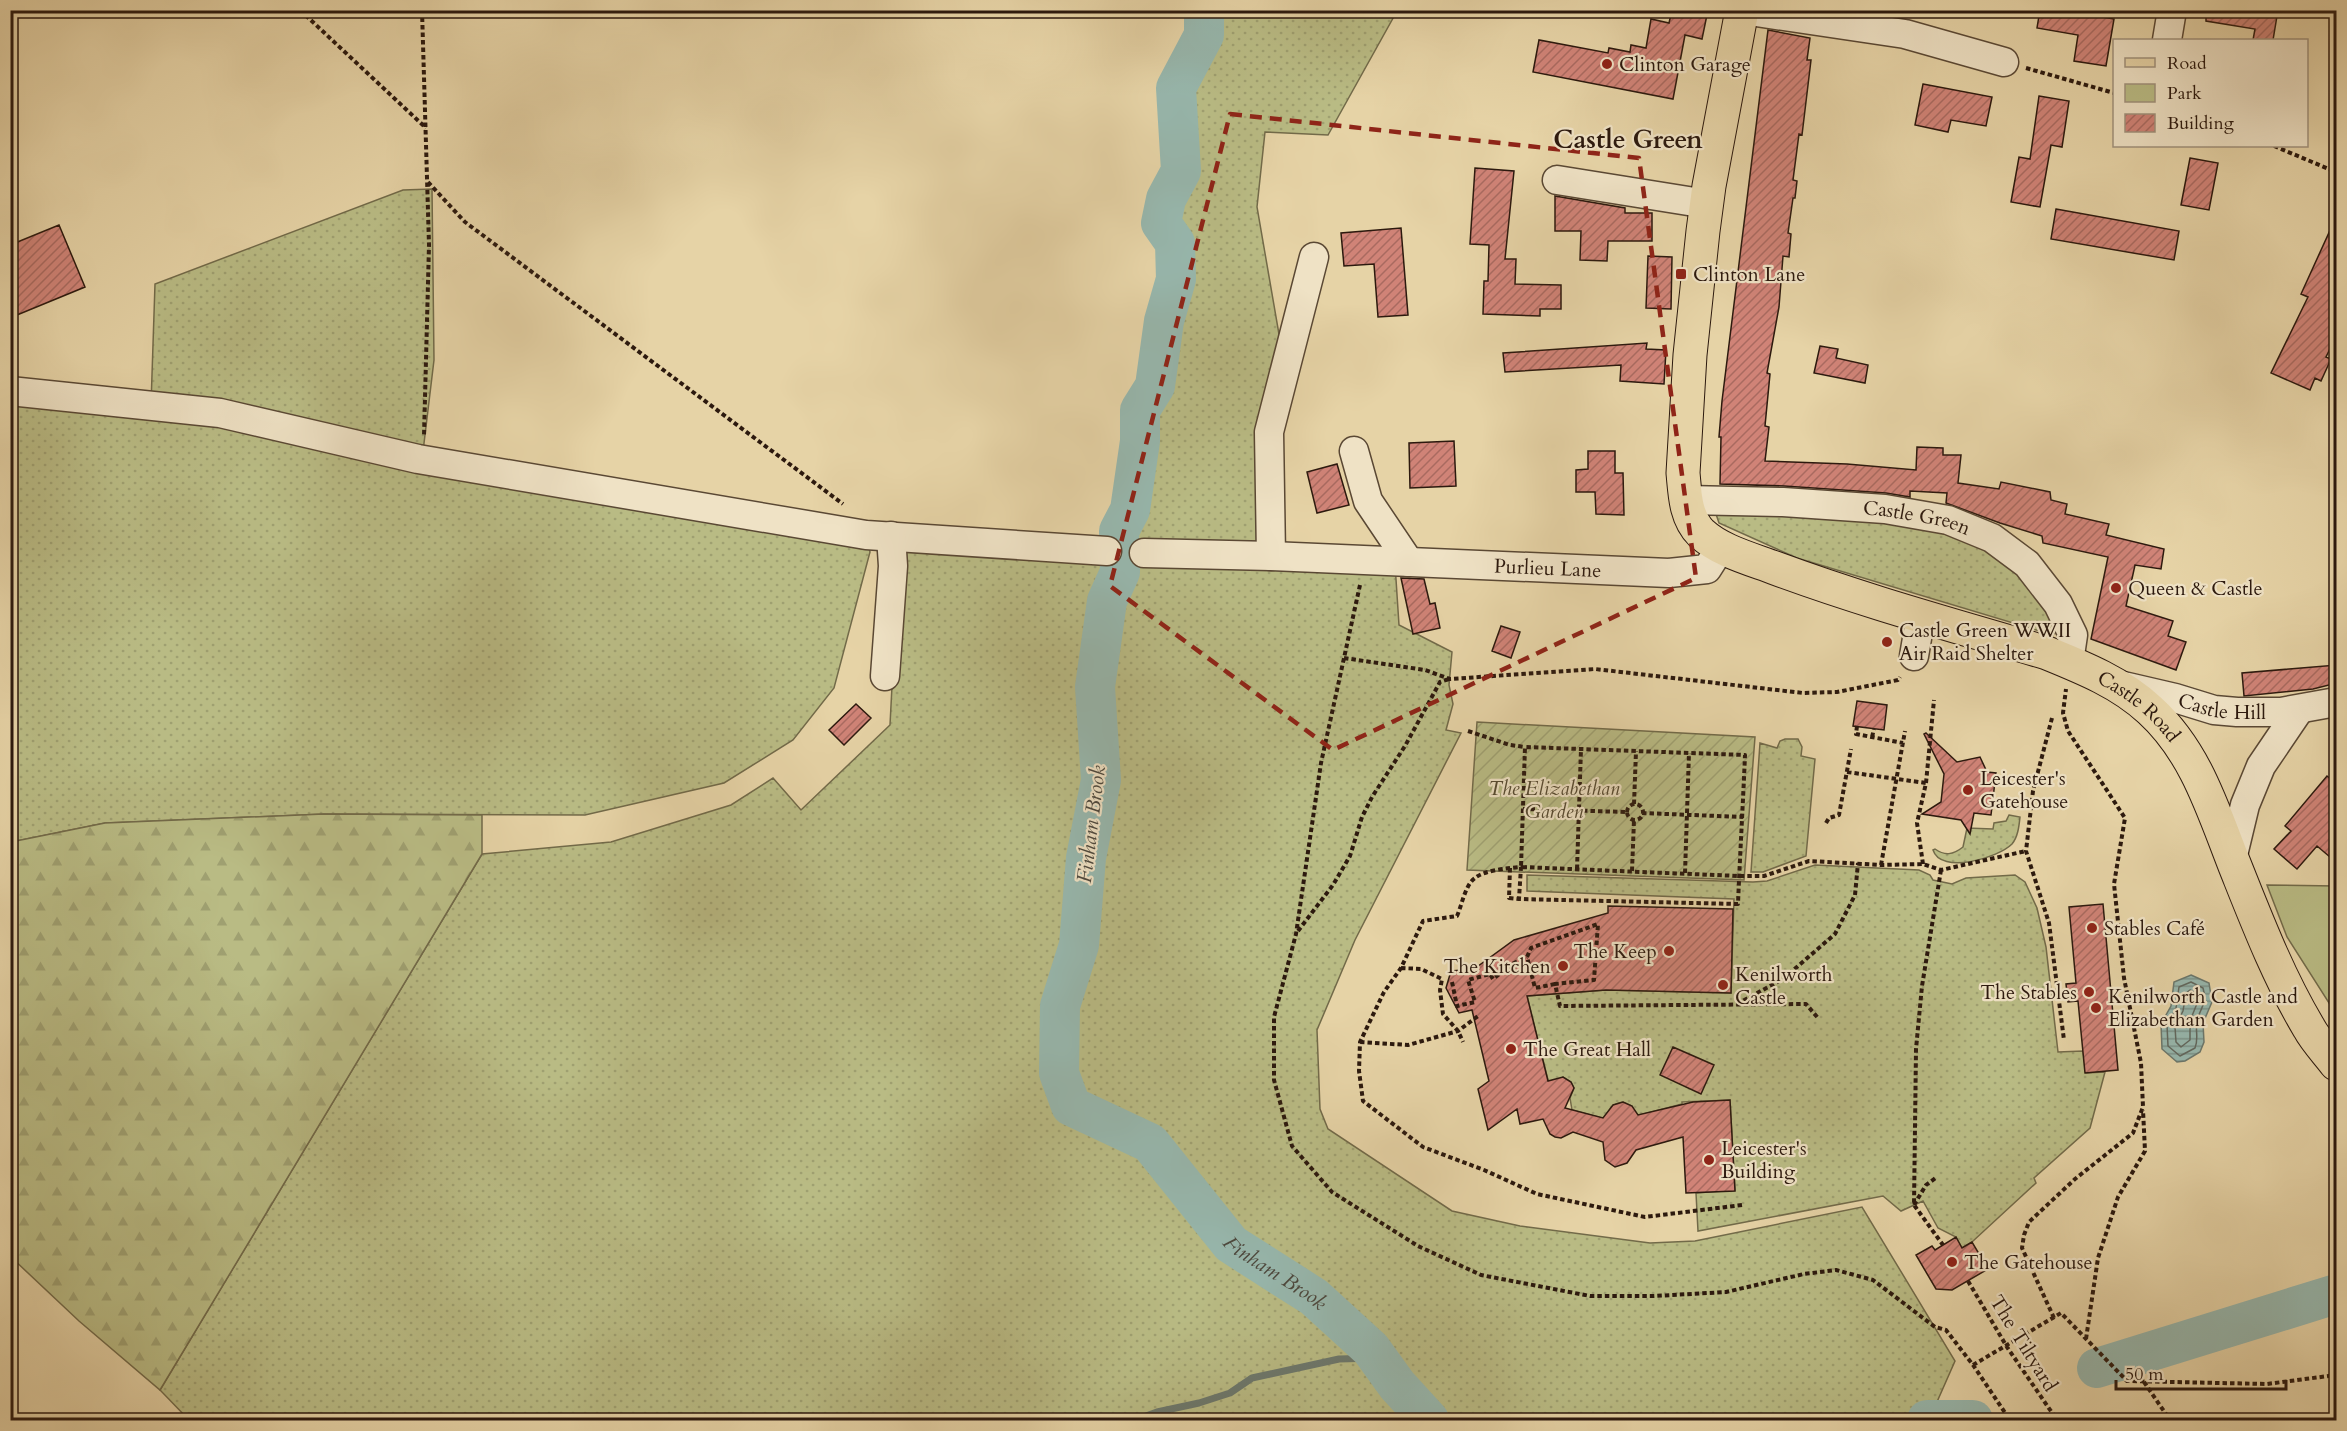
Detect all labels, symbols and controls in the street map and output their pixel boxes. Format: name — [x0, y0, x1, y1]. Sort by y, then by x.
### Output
legend — [2113, 39, 2308, 147]
place label: Clinton Garage — [1619, 51, 1751, 78]
text: Road — [2167, 51, 2207, 76]
marker: Clinton Garage — [1600, 57, 1614, 71]
text: Park — [2167, 81, 2202, 106]
text: Building — [2167, 111, 2235, 136]
district label: Castle Green — [1553, 122, 1703, 157]
place label: Clinton Lane — [1693, 261, 1805, 288]
marker: Clinton Lane — [1674, 267, 1688, 281]
street label: Castle Green — [1862, 495, 1975, 542]
street label: Purlieu Lane — [1493, 553, 1602, 584]
place label: Queen & Castle — [2128, 575, 2262, 602]
marker: Queen & Castle — [2109, 581, 2123, 595]
place label: Castle Green WWII Air Raid Shelter — [1899, 617, 2071, 667]
marker: Castle Green WWII Air Raid Shelter — [1880, 635, 1894, 649]
street label: Castle Road — [2093, 664, 2187, 748]
street label: Castle Hill — [2175, 687, 2266, 726]
water label: Finham Brook — [1070, 763, 1113, 884]
place label: Leicester's Gatehouse — [1980, 765, 2068, 815]
park label: The Elizabethan Garden — [1488, 775, 1620, 825]
marker: Leicester's Gatehouse — [1961, 783, 1975, 797]
place label: Stables Café — [2104, 915, 2205, 942]
marker: Stables Café — [2085, 921, 2099, 935]
place label: The Keep — [1573, 938, 1657, 965]
marker: The Keep — [1662, 944, 1676, 958]
place label: The Kitchen — [1444, 953, 1552, 980]
marker: The Kitchen — [1556, 959, 1570, 973]
place label: Kenilworth Castle — [1735, 961, 1833, 1011]
marker: Kenilworth Castle — [1716, 978, 1730, 992]
place label: The Stables — [1980, 979, 2077, 1006]
place label: Kenilworth Castle and Elizabethan Garden — [2108, 983, 2298, 1033]
marker: The Stables — [2082, 985, 2096, 999]
marker: Kenilworth Castle and Elizabethan Garden — [2089, 1001, 2103, 1015]
place label: The Great Hall — [1523, 1036, 1651, 1063]
marker: The Great Hall — [1504, 1042, 1518, 1056]
place label: Leicester's Building — [1721, 1135, 1807, 1185]
marker: Leicester's Building — [1702, 1153, 1716, 1167]
water label: Finham Brook — [1215, 1230, 1334, 1318]
place label: The Gatehouse — [1964, 1249, 2093, 1276]
marker: The Gatehouse — [1945, 1255, 1959, 1269]
street label: The Tiltyard — [1983, 1290, 2064, 1397]
scale bar — [2116, 1353, 2286, 1391]
text: 50 m — [2125, 1362, 2164, 1387]

